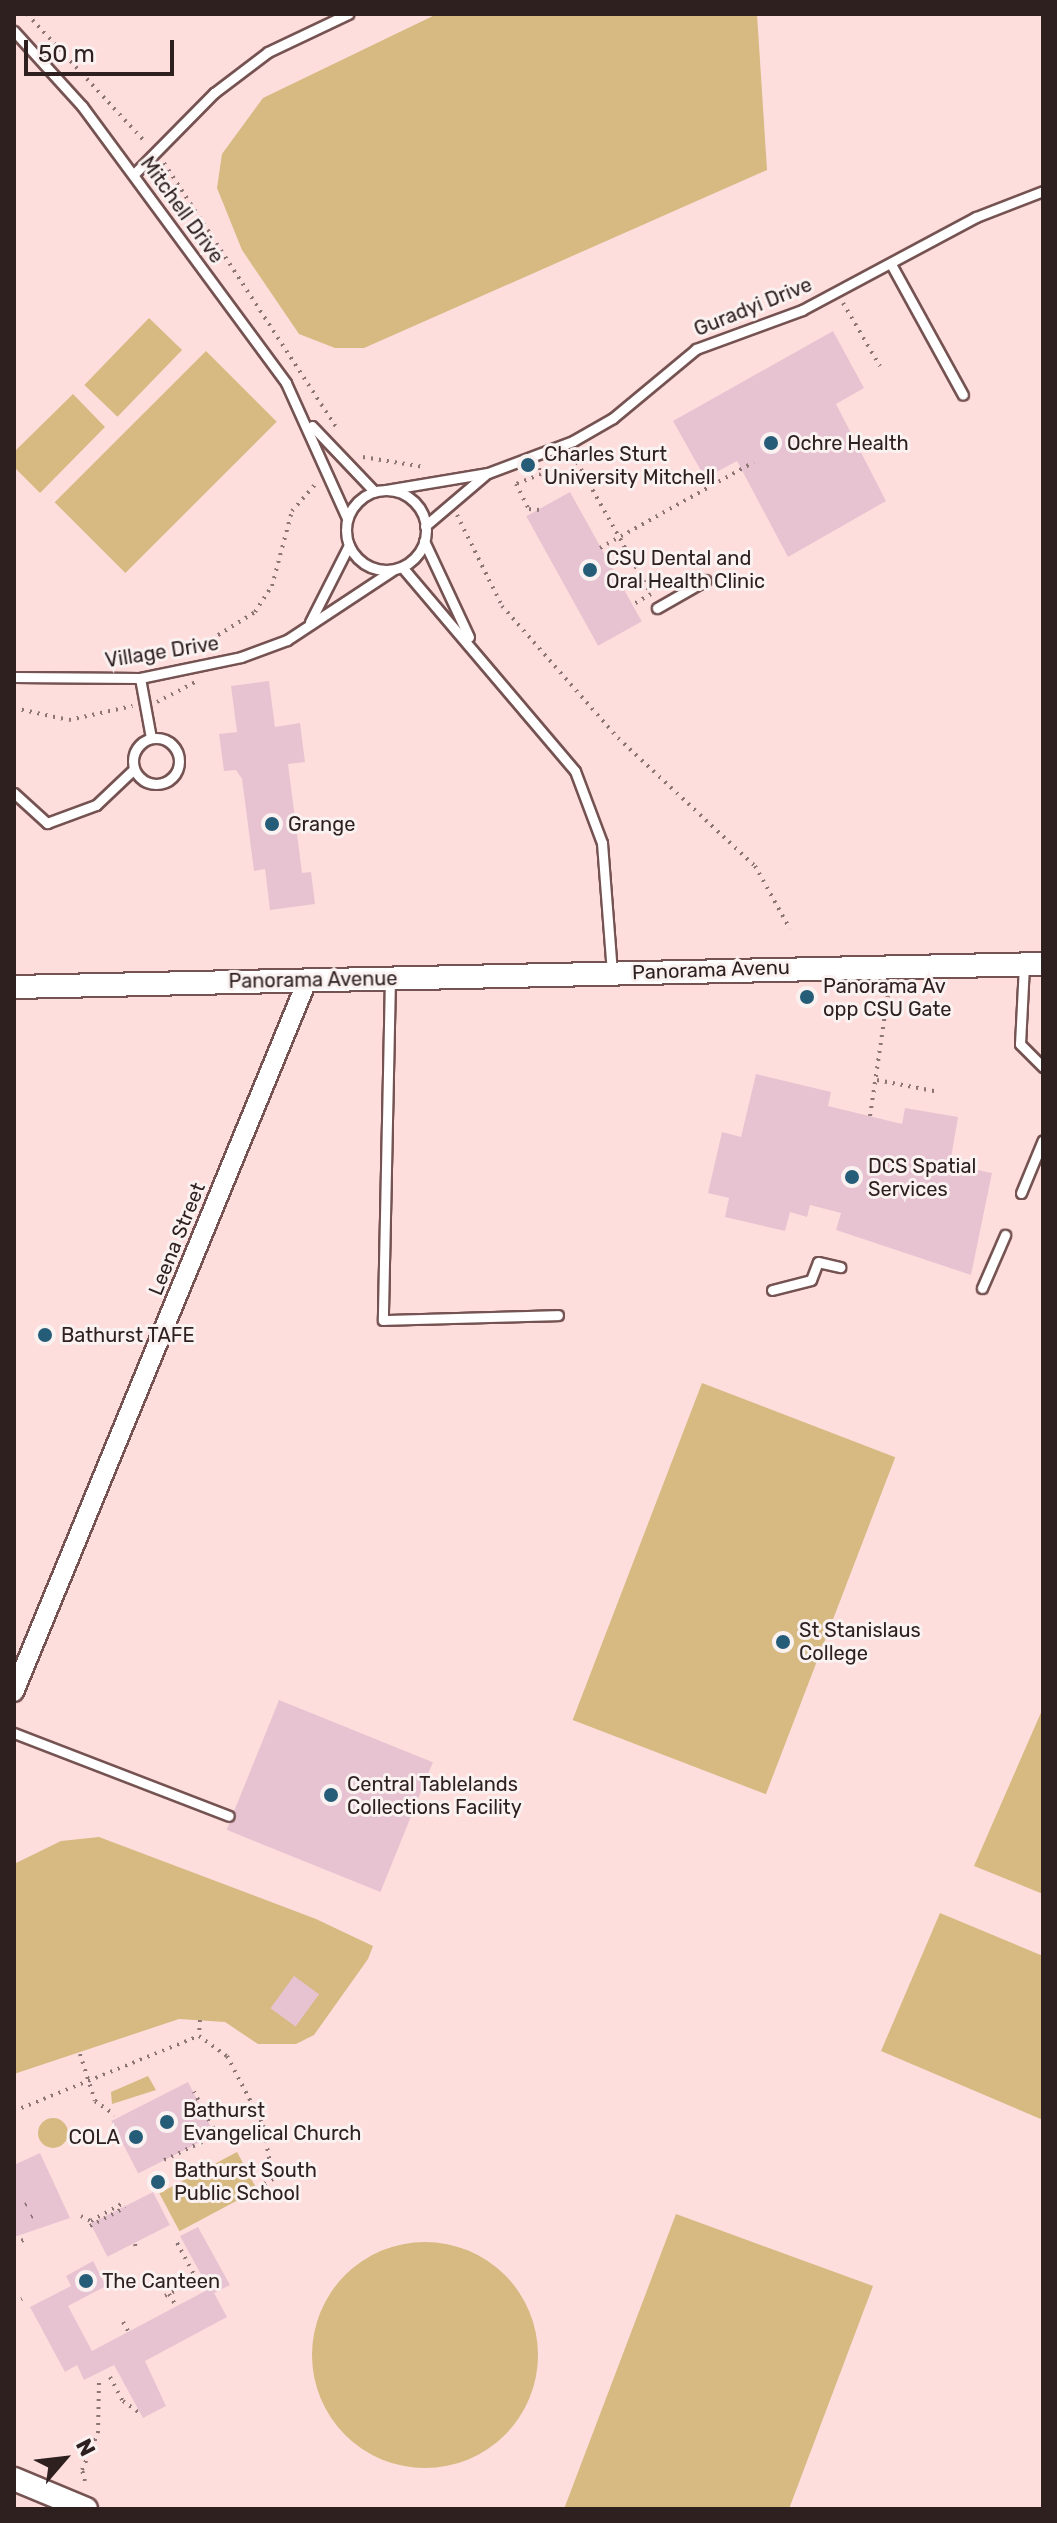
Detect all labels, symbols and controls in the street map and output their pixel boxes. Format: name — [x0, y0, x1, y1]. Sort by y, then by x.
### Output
scale bar — [28, 24, 178, 74]
text: 50 m — [38, 40, 95, 68]
street label: Mitchell Drive — [135, 152, 229, 268]
street label: Guradyi Drive — [691, 272, 815, 342]
place label: Ochre Health — [787, 431, 909, 455]
marker: Ochre Health — [762, 434, 780, 452]
place label: Charles Sturt University Mitchell — [544, 442, 716, 489]
marker: Charles Sturt University Mitchell — [519, 456, 537, 474]
place label: CSU Dental and Oral Health Clinic — [606, 546, 765, 593]
marker: CSU Dental and Oral Health Clinic — [581, 561, 599, 579]
street label: Village Drive — [103, 631, 221, 673]
place label: Grange — [288, 812, 355, 836]
marker: Grange — [263, 815, 281, 833]
street label: Panorama Avenu — [631, 955, 791, 985]
street label: Panorama Avenue — [228, 967, 398, 993]
place label: Panorama Av opp CSU Gate — [823, 974, 951, 1021]
marker: Panorama Av opp CSU Gate — [798, 988, 816, 1006]
place label: DCS Spatial Services — [868, 1154, 976, 1201]
marker: DCS Spatial Services — [843, 1168, 861, 1186]
street label: Leena Street — [144, 1179, 210, 1299]
place label: Bathurst TAFE — [61, 1323, 195, 1347]
marker: Bathurst TAFE — [36, 1326, 54, 1344]
place label: St Stanislaus College — [799, 1618, 921, 1665]
marker: St Stanislaus College — [774, 1633, 792, 1651]
place label: Central Tablelands Collections Facility — [347, 1772, 522, 1819]
marker: Central Tablelands Collections Facility — [322, 1786, 340, 1804]
place label: Bathurst Evangelical Church — [183, 2098, 362, 2145]
marker: Bathurst Evangelical Church — [158, 2113, 176, 2131]
place label: COLA — [68, 2125, 120, 2149]
marker: COLA — [127, 2128, 145, 2146]
place label: Bathurst South Public School — [174, 2158, 317, 2205]
marker: Bathurst South Public School — [149, 2173, 167, 2191]
place label: The Canteen — [102, 2269, 220, 2293]
marker: The Canteen — [77, 2272, 95, 2290]
north arrow — [24, 2419, 104, 2499]
text: N — [70, 2434, 101, 2461]

